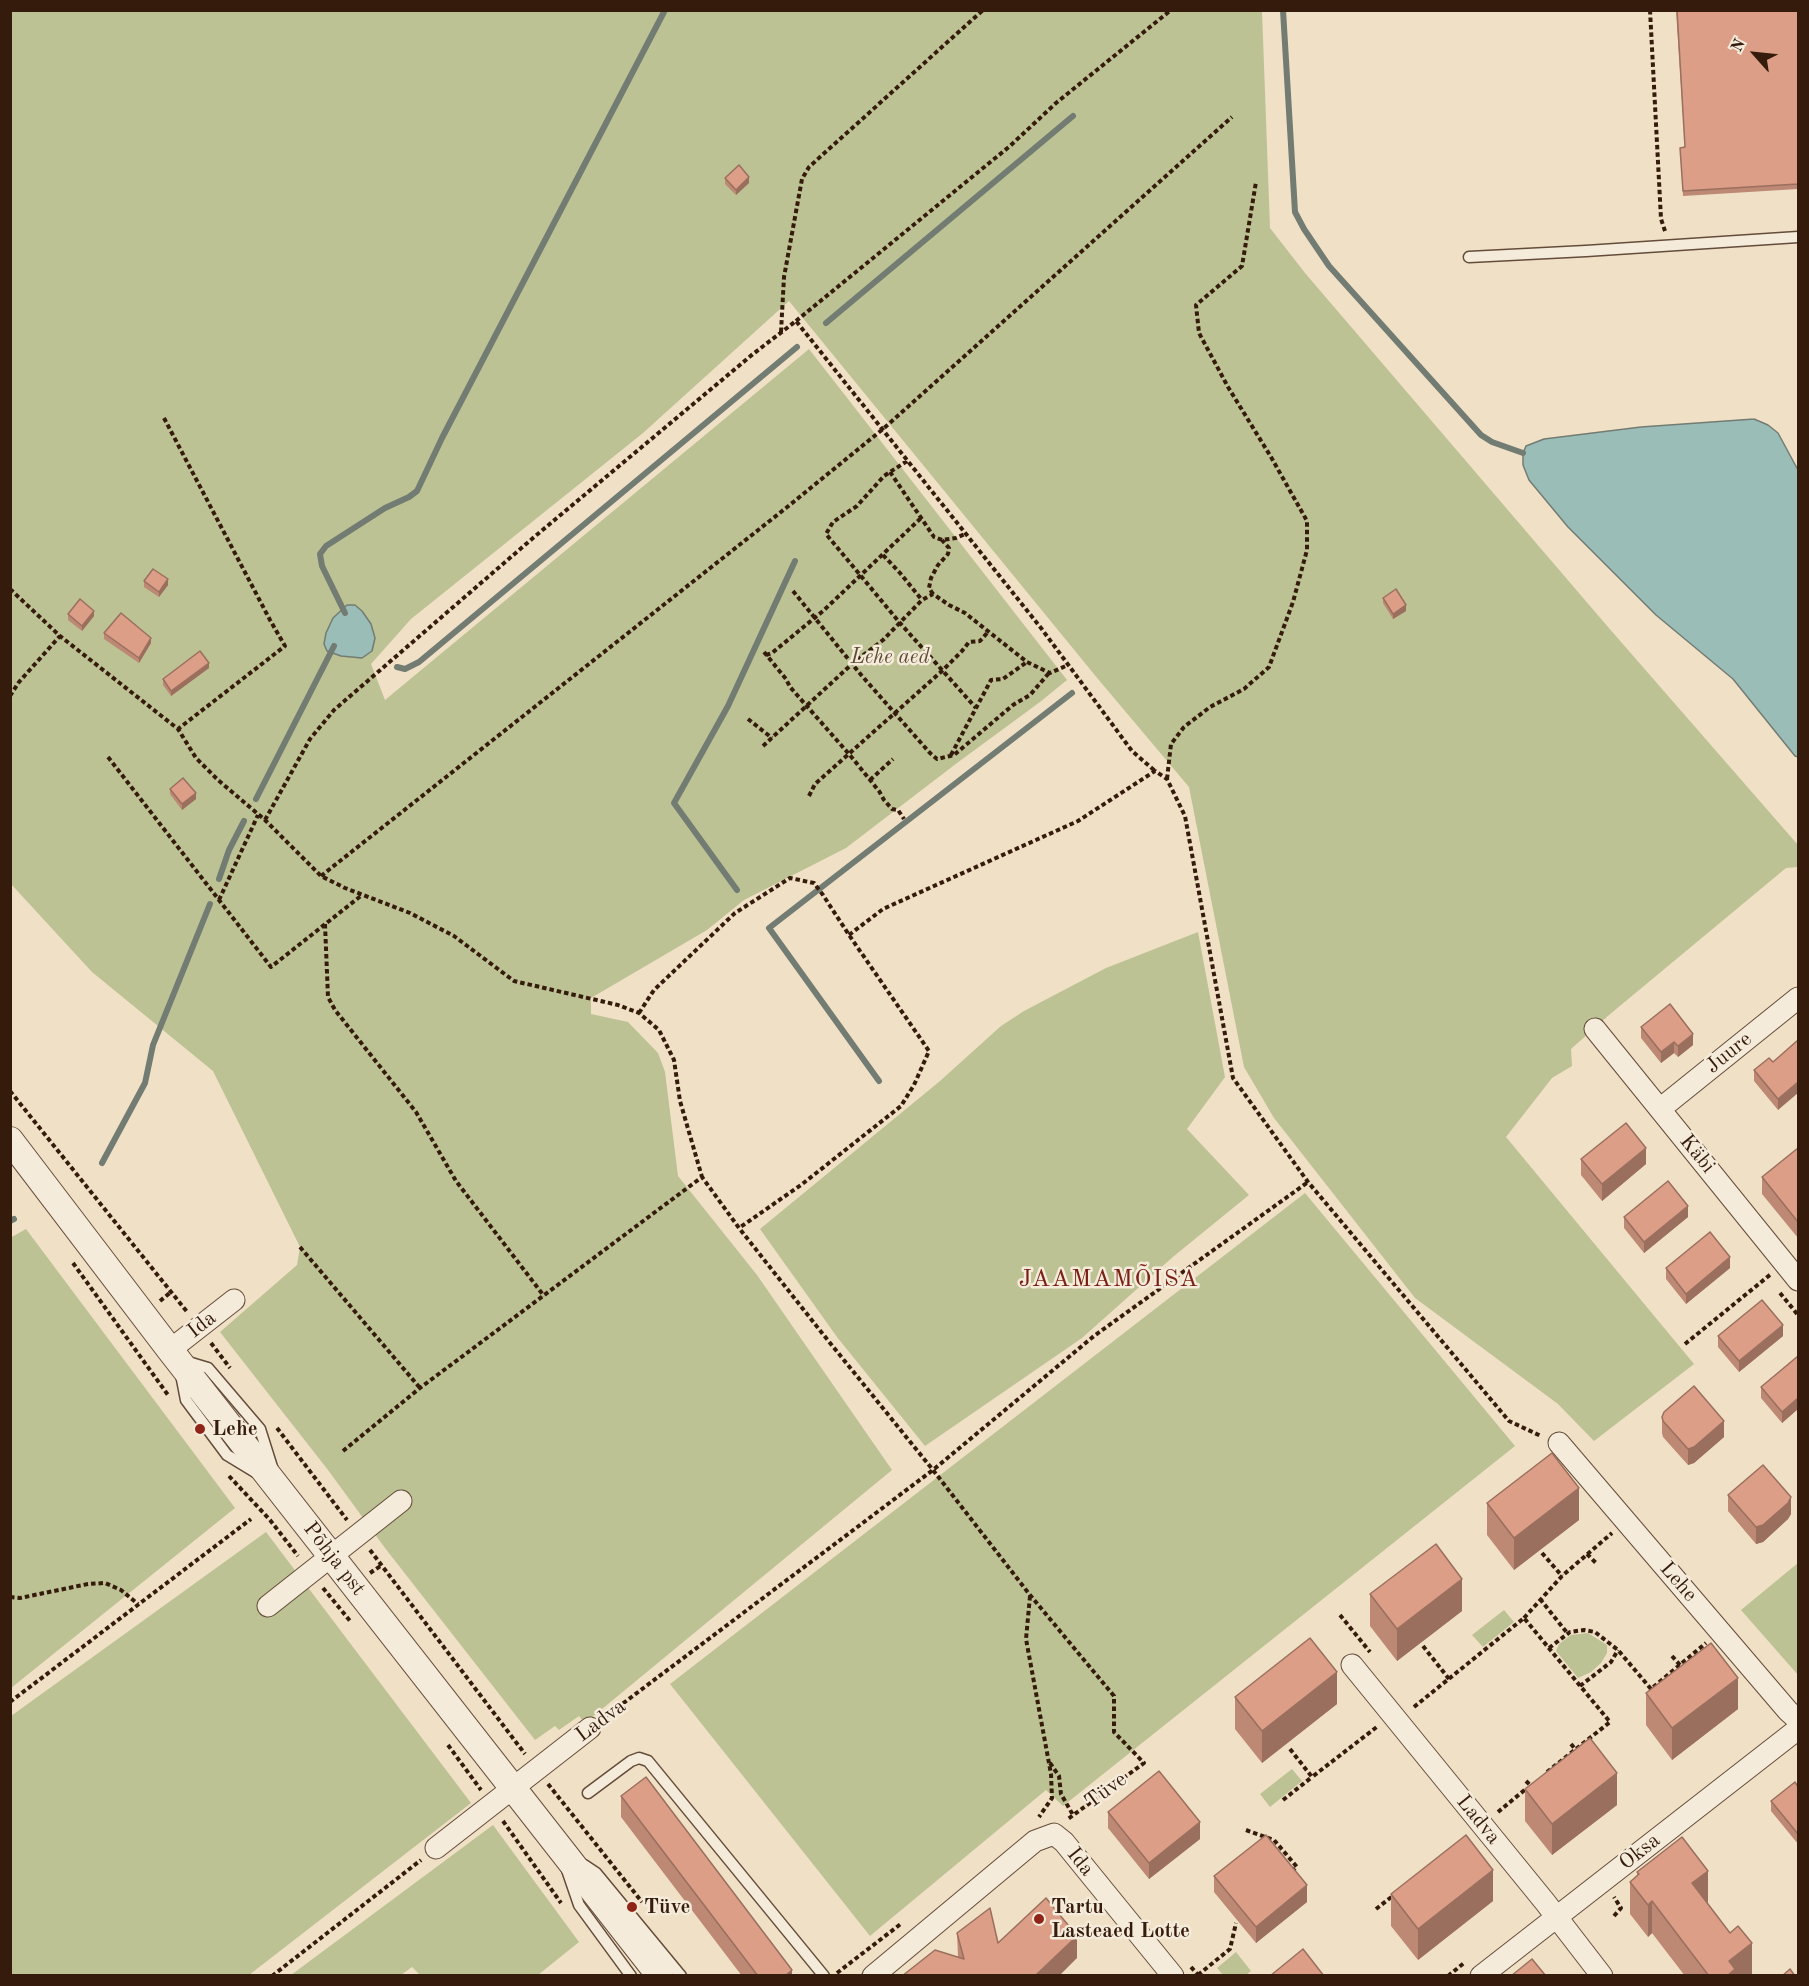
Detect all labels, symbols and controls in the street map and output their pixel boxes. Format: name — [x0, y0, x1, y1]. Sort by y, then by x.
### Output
north arrow — [1725, 24, 1785, 84]
text: N — [1729, 37, 1749, 55]
park label: Lehe aed — [850, 644, 930, 670]
street label: Juure — [1701, 1027, 1757, 1079]
street label: Käbi — [1674, 1129, 1720, 1179]
district label: JAAMAMÕISA — [1019, 1266, 1199, 1294]
street label: Ida — [183, 1306, 221, 1344]
place label: Lehe — [212, 1416, 258, 1442]
marker: Lehe — [193, 1422, 207, 1436]
street label: Põhja pst — [297, 1517, 371, 1601]
street label: Lehe — [1654, 1557, 1702, 1607]
street label: Ladva — [571, 1694, 631, 1748]
street label: Tüve — [1080, 1767, 1132, 1815]
street label: Ladva — [1451, 1790, 1505, 1850]
street label: Oksa — [1614, 1828, 1666, 1876]
street label: Ida — [1061, 1843, 1099, 1881]
place label: Tüve — [644, 1894, 690, 1920]
place label: Tartu Lasteaed Lotte — [1051, 1894, 1190, 1944]
marker: Tüve — [625, 1900, 639, 1914]
marker: Tartu Lasteaed Lotte — [1032, 1912, 1046, 1926]

